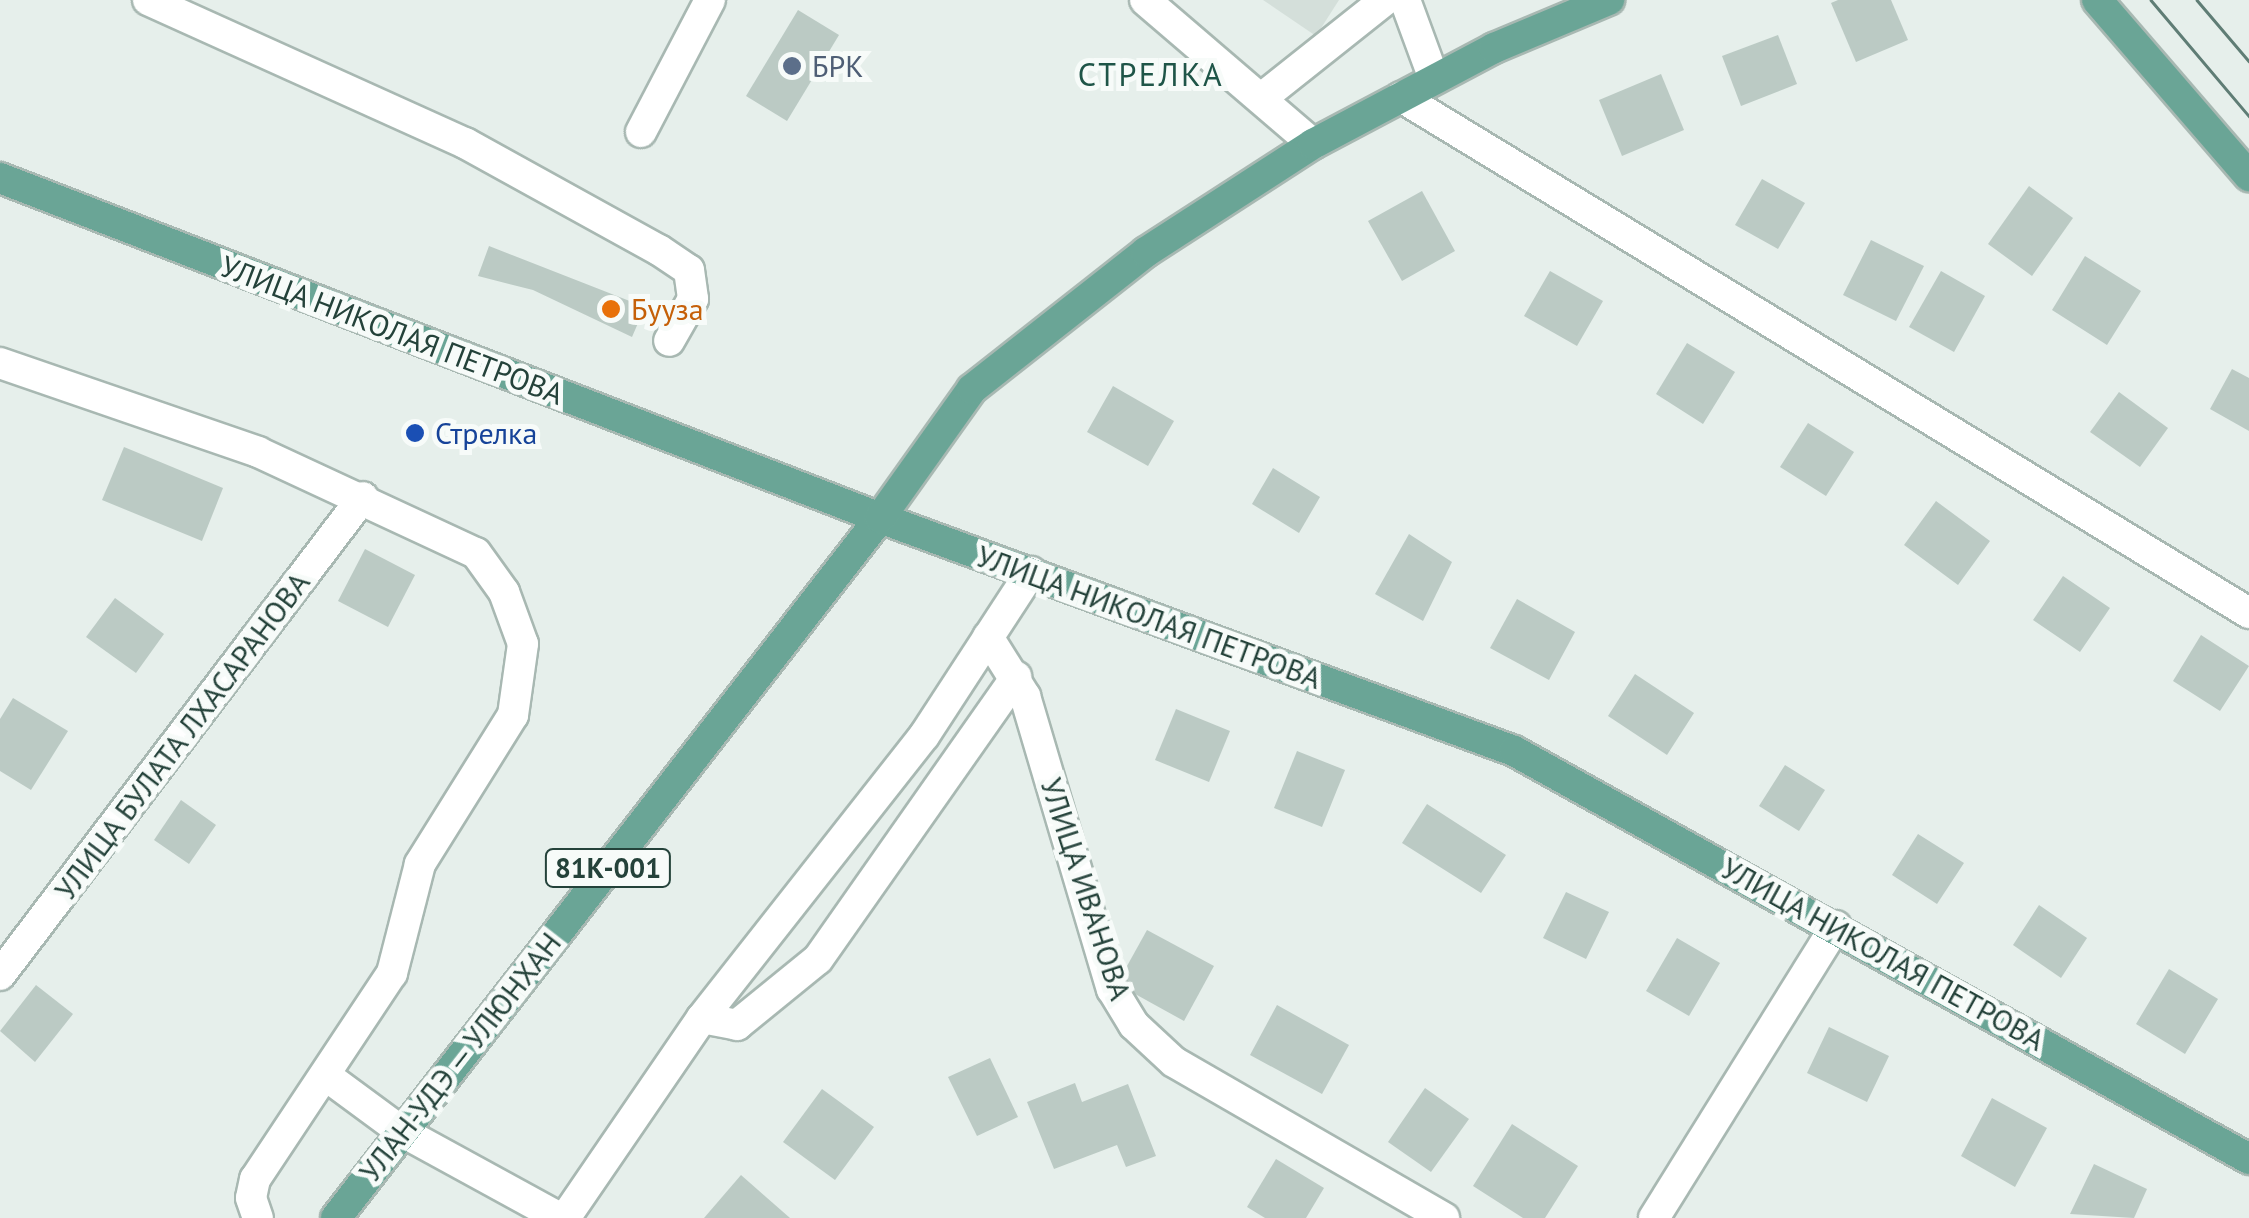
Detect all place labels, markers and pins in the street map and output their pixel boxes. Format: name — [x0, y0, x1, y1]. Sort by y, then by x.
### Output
place label: БРК — [812, 48, 864, 84]
marker: БРК — [781, 55, 803, 77]
place label: Бууза — [631, 291, 704, 327]
marker: Бууза — [600, 298, 622, 320]
place label: Стрелка — [435, 415, 537, 451]
marker: Стрелка — [404, 422, 426, 444]

